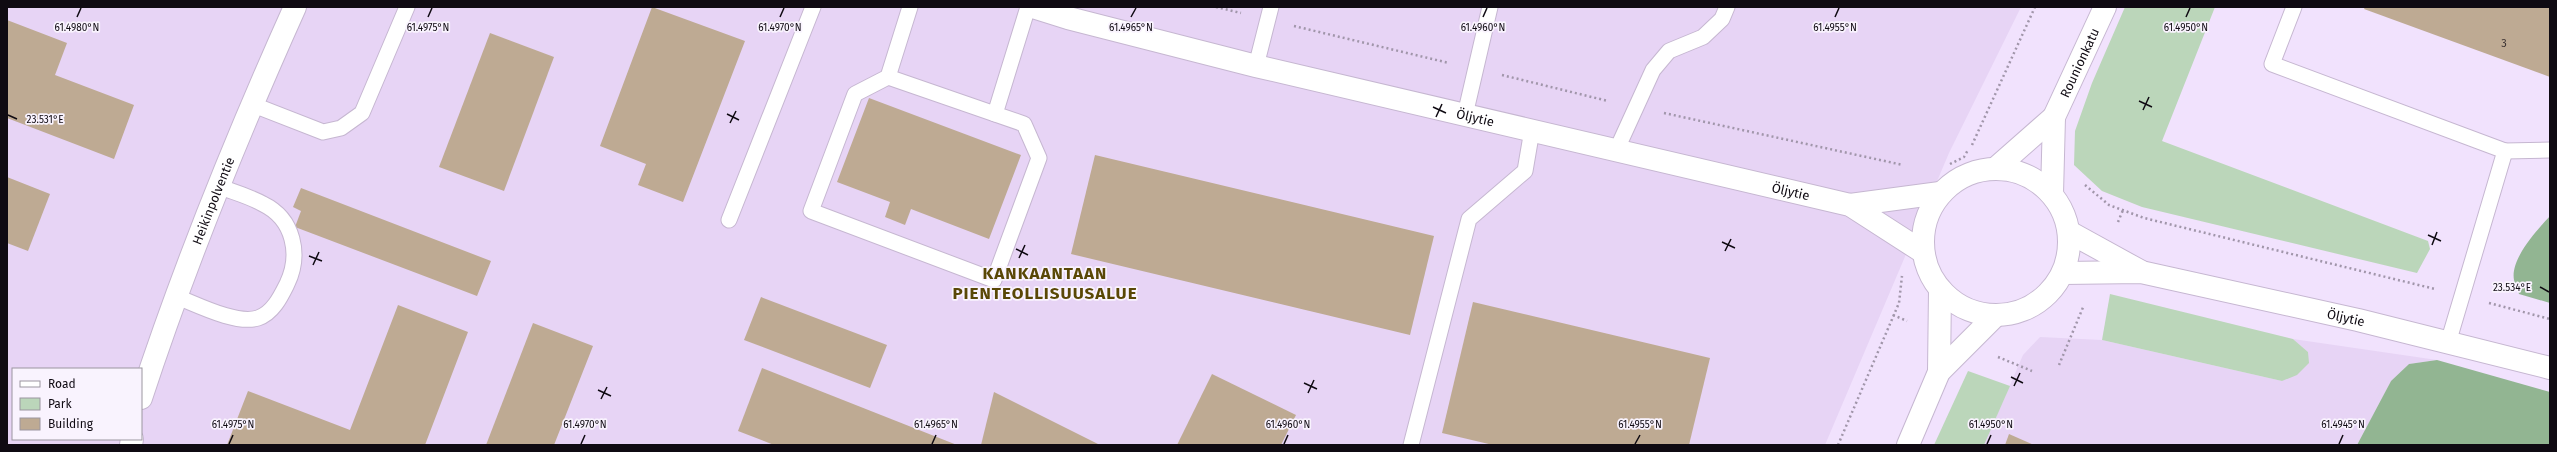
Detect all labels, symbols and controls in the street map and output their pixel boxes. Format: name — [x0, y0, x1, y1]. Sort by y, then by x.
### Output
text: 61.4980°N — [55, 22, 99, 34]
text: 61.4975°N — [407, 22, 449, 34]
text: 61.4970°N — [758, 22, 802, 34]
text: 61.4965°N — [1109, 22, 1153, 34]
text: 61.4960°N — [1461, 22, 1505, 34]
text: 61.4955°N — [1813, 22, 1857, 34]
text: 61.4950°N — [2164, 22, 2208, 34]
street label: Rounionkatu — [2057, 26, 2102, 100]
house number: 3 — [2501, 37, 2507, 50]
street label: Öljytie — [1455, 105, 1496, 129]
text: 23.531°E — [27, 114, 63, 126]
street label: Heikinpolventie — [189, 155, 238, 247]
street label: Öljytie — [1770, 179, 1811, 203]
district label: KANKAANTAAN PIENTEOLLISUUSALUE — [952, 263, 1138, 304]
text: 23.534°E — [2493, 282, 2531, 294]
street label: Öljytie — [2326, 305, 2366, 329]
legend — [12, 368, 142, 440]
text: Road — [48, 377, 76, 391]
text: Park — [48, 397, 72, 411]
text: Building — [48, 417, 94, 431]
text: 61.4975°N — [212, 419, 254, 431]
text: 61.4970°N — [563, 419, 607, 431]
text: 61.4965°N — [914, 419, 958, 431]
text: 61.4960°N — [1266, 419, 1310, 431]
text: 61.4955°N — [1618, 419, 1662, 431]
text: 61.4950°N — [1969, 419, 2013, 431]
text: 61.4945°N — [2321, 419, 2365, 431]

